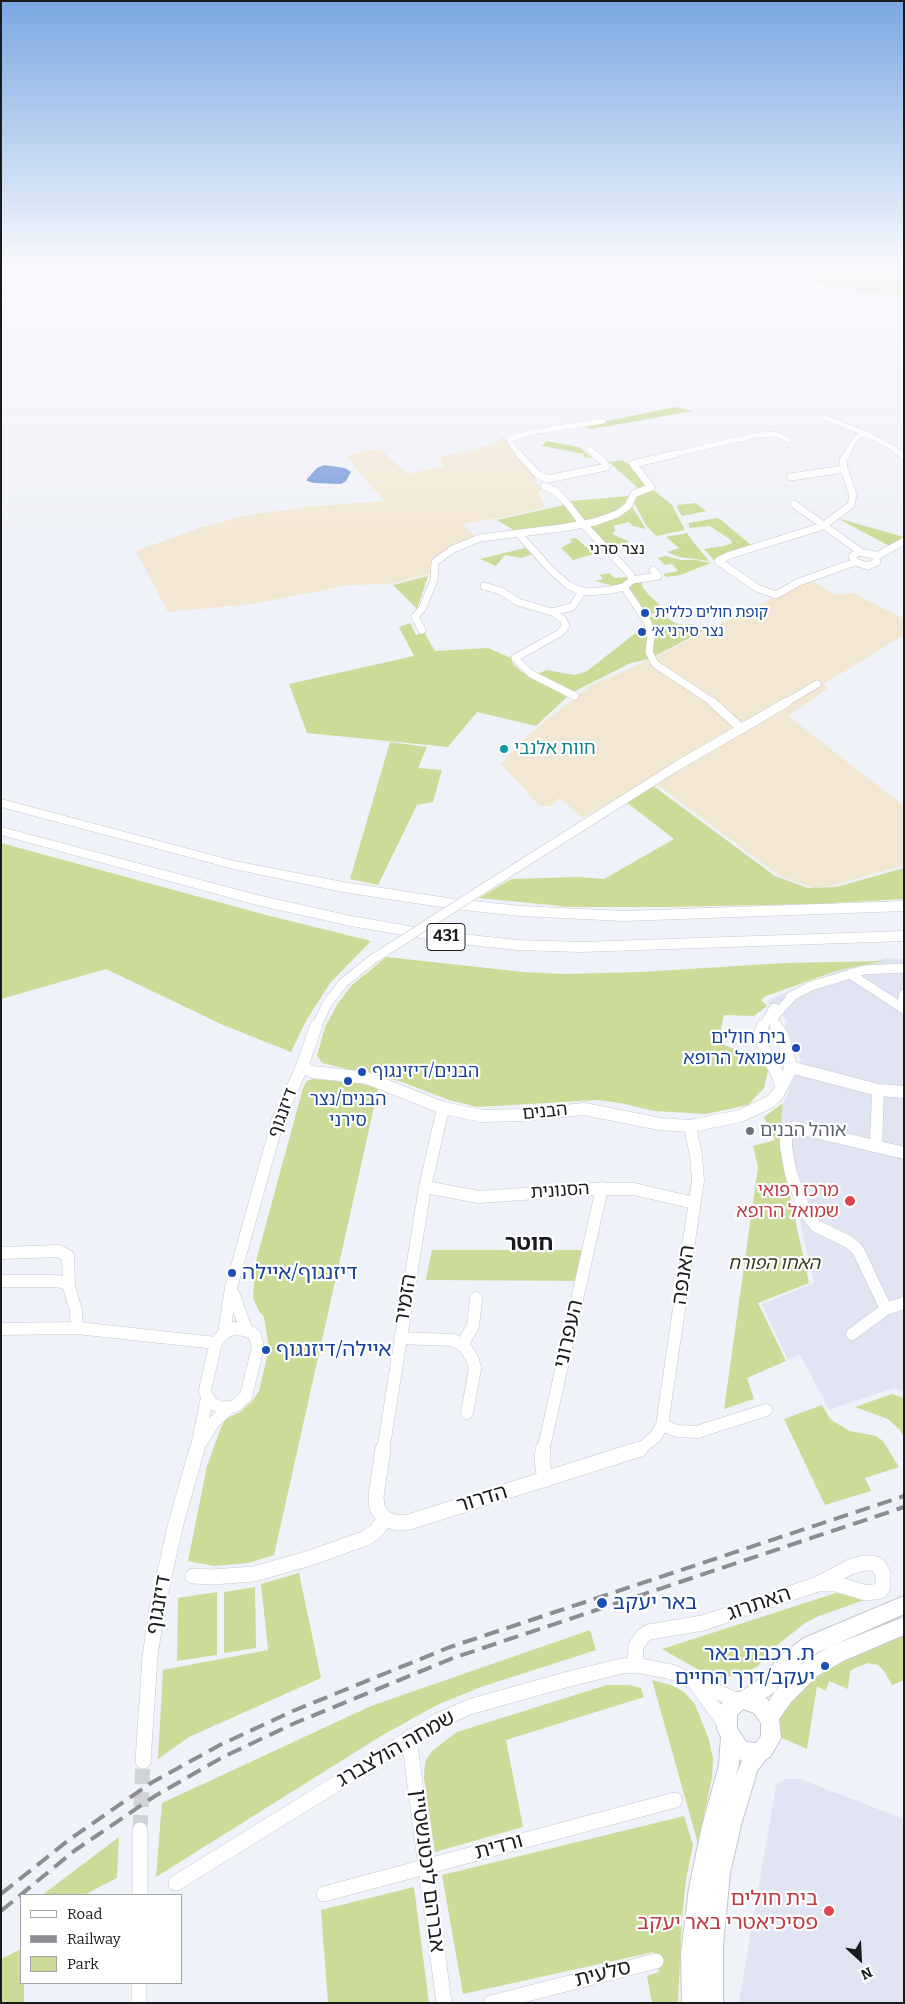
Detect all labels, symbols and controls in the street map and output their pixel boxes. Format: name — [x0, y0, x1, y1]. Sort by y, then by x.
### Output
district label: נצר סרני — [589, 540, 645, 560]
place label: קופת חולים כללית — [655, 604, 768, 622]
marker: קופת חולים כללית — [639, 607, 651, 619]
place label: נצר סירני א׳ — [652, 623, 724, 641]
marker: נצר סירני א׳ — [636, 626, 648, 638]
place label: חוות אלנבי — [514, 738, 596, 760]
marker: חוות אלנבי — [498, 743, 510, 755]
road number: 431 — [427, 924, 465, 950]
place label: בית חולים שמואל הרופא — [683, 1027, 786, 1070]
marker: בית חולים שמואל הרופא — [790, 1042, 802, 1054]
place label: הבנים/דיזינגוף — [372, 1061, 479, 1083]
marker: הבנים/דיזינגוף — [356, 1066, 368, 1078]
marker: הבנים/נצר סירני — [342, 1075, 354, 1087]
street label: דיזנגוף — [264, 1085, 302, 1141]
place label: הבנים/נצר סירני — [309, 1089, 387, 1132]
street label: הבנים — [521, 1099, 569, 1125]
place label: אוהל הבנים — [760, 1120, 846, 1142]
marker: אוהל הבנים — [744, 1125, 756, 1137]
street label: הסנונית — [530, 1178, 590, 1204]
place label: מרכז רפואי שמואל הרופא — [736, 1180, 839, 1222]
marker: מרכז רפואי שמואל הרופא — [843, 1194, 857, 1208]
district label: חוטר — [505, 1231, 553, 1257]
street label: האנפה — [667, 1243, 701, 1307]
park label: האחו הפורח — [728, 1253, 820, 1275]
place label: דיזנגוף/איילה — [242, 1260, 358, 1286]
marker: דיזנגוף/איילה — [226, 1267, 238, 1279]
street label: הזמיר — [390, 1272, 422, 1326]
street label: העפרוני — [549, 1297, 589, 1371]
place label: איילה/דיזנגוף — [276, 1337, 392, 1363]
marker: איילה/דיזנגוף — [260, 1344, 272, 1356]
street label: הדרור — [454, 1479, 510, 1519]
street label: דיזנגוף — [141, 1573, 177, 1637]
street label: האתרוג — [724, 1581, 794, 1627]
place label: באר יעקב — [613, 1590, 697, 1616]
marker: באר יעקב — [595, 1596, 609, 1610]
place label: ת. רכבת באר יעקב/דרך החיים — [674, 1641, 815, 1691]
marker: ת. רכבת באר יעקב/דרך החיים — [819, 1660, 831, 1672]
street label: שמחה הולצברג — [332, 1705, 460, 1793]
street label: אברהם ליכטנשטיין — [404, 1788, 450, 1954]
street label: ורדית — [472, 1829, 526, 1865]
place label: בית חולים פסיכיאטרי באר יעקב — [637, 1886, 818, 1936]
legend — [20, 1894, 182, 1984]
marker: בית חולים פסיכיאטרי באר יעקב — [822, 1904, 836, 1918]
text: Road — [67, 1905, 102, 1923]
text: Railway — [67, 1930, 121, 1948]
north arrow — [835, 1934, 885, 1984]
text: Park — [67, 1955, 99, 1973]
street label: סלעית — [572, 1955, 634, 1993]
text: N — [858, 1963, 875, 1983]

